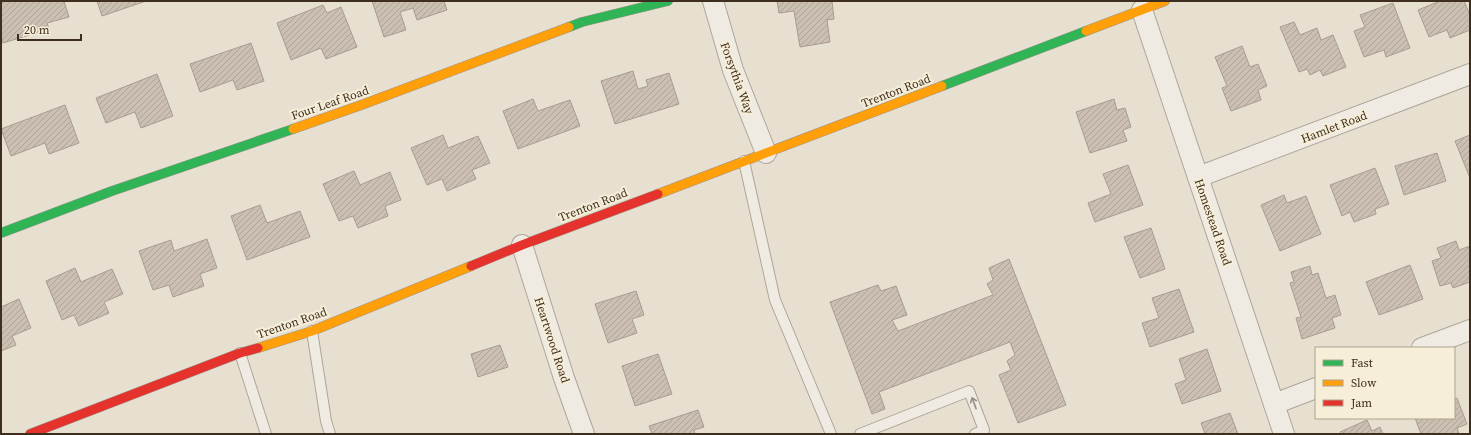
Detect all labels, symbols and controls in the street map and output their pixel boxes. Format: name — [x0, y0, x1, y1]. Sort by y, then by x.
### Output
scale bar — [18, 16, 81, 42]
text: 20 m — [24, 22, 50, 38]
street label: Forsythia Way — [717, 40, 758, 117]
street label: Trenton Road — [859, 70, 933, 112]
street label: Four Leaf Road — [289, 82, 371, 124]
street label: Hamlet Road — [1299, 107, 1370, 147]
street label: Homestead Road — [1191, 176, 1235, 268]
street label: Trenton Road — [556, 184, 630, 226]
street label: Heartwood Road — [531, 295, 573, 385]
street label: Trenton Road — [255, 304, 329, 342]
legend — [1315, 347, 1455, 419]
text: Fast — [1351, 355, 1373, 371]
text: Slow — [1351, 375, 1377, 391]
text: Jam — [1350, 395, 1372, 411]
one-way arrow — [969, 397, 977, 409]

